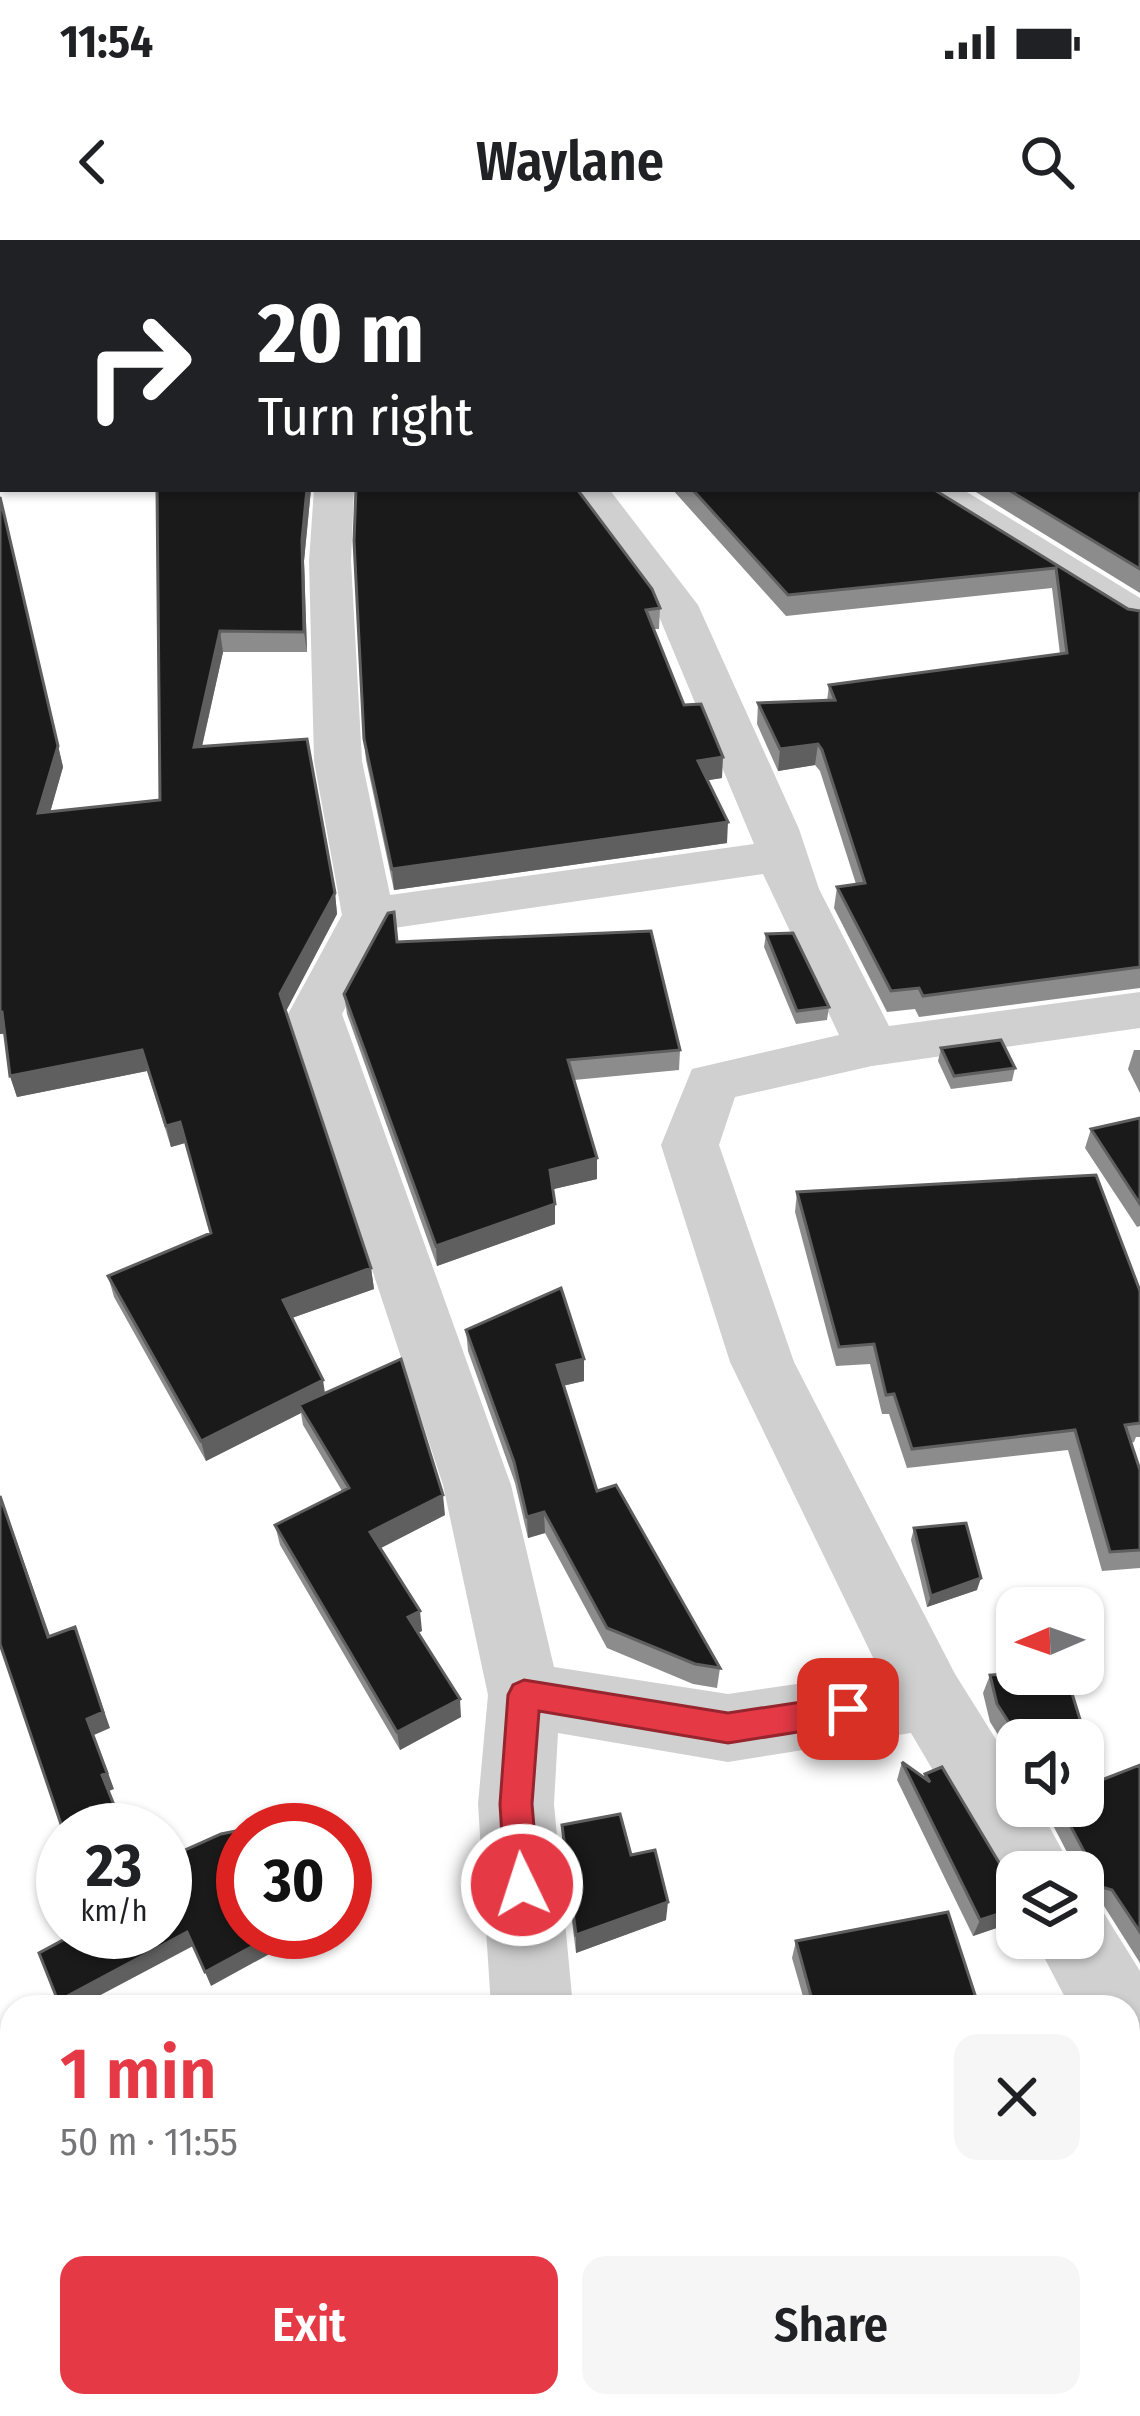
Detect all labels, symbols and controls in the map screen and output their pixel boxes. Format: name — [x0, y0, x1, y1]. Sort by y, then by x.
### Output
text: 11:54 — [60, 15, 153, 69]
icon: back — [60, 129, 126, 195]
icon: search — [1014, 129, 1080, 195]
text: Waylane — [476, 130, 664, 194]
text: 20 m — [258, 283, 424, 384]
icon: right — [60, 288, 216, 444]
text: Turn right — [258, 385, 473, 449]
north arrow — [996, 1587, 1104, 1695]
map controls — [996, 1587, 1104, 1959]
pin — [797, 1658, 899, 1760]
icon: arrive — [815, 1676, 881, 1742]
button: sound — [996, 1719, 1104, 1827]
speed limit sign: 30 — [216, 1803, 372, 1959]
position arrow — [459, 1822, 585, 1948]
text: 23 — [86, 1830, 142, 1902]
button: layers — [996, 1851, 1104, 1959]
text: km/h — [81, 1893, 147, 1929]
text: 1 min — [60, 2031, 217, 2117]
button: close — [954, 2034, 1080, 2160]
text: 50 m · 11:55 — [60, 2119, 238, 2165]
button: Exit — [60, 2256, 558, 2394]
button: Share — [582, 2256, 1080, 2394]

